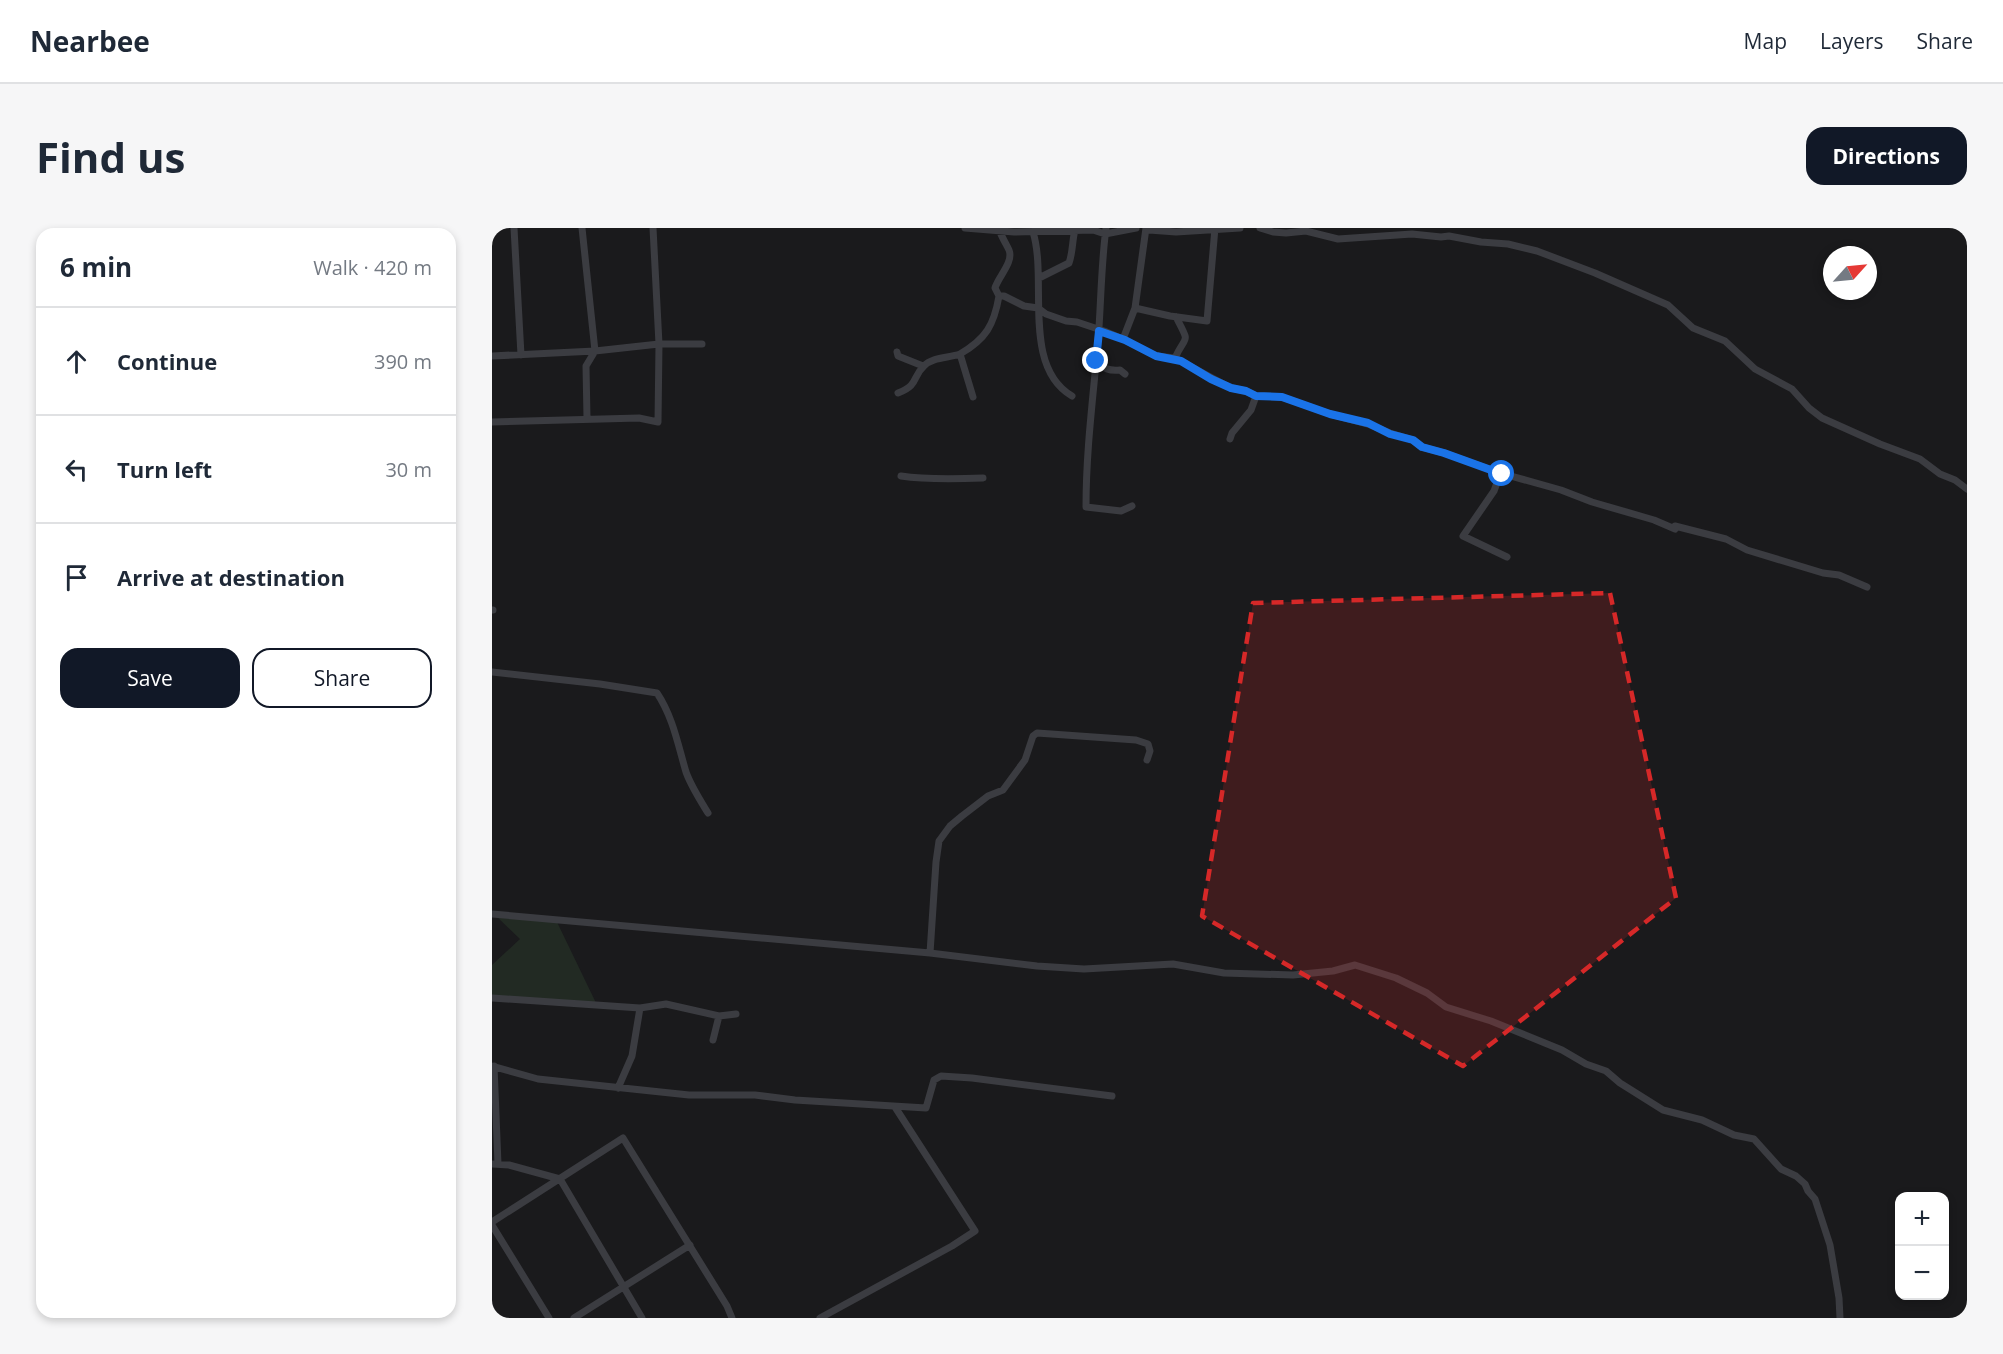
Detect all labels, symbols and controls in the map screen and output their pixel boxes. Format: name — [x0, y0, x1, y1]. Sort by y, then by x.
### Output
text: Nearbee — [30, 22, 150, 60]
text: Map — [1744, 27, 1787, 55]
text: Layers — [1820, 27, 1884, 55]
text: Share — [1917, 27, 1973, 55]
button: Directions — [1806, 127, 1967, 185]
text: Find us — [36, 128, 185, 185]
north arrow — [1823, 246, 1877, 300]
text: 6 min — [60, 249, 132, 285]
text: Walk · 420 m — [313, 254, 432, 281]
icon: ahead — [60, 345, 93, 378]
text: Continue — [117, 346, 217, 376]
route end — [1082, 347, 1108, 373]
text: 390 m — [374, 348, 432, 375]
icon: left — [60, 453, 93, 486]
text: Turn left — [117, 454, 212, 484]
text: 30 m — [385, 456, 432, 483]
route start — [1488, 460, 1514, 486]
icon: arrive — [60, 561, 93, 594]
text: Arrive at destination — [117, 562, 345, 592]
button: Save — [60, 648, 240, 708]
button: Share — [252, 648, 432, 708]
map controls — [1895, 1192, 1949, 1300]
button: + — [1895, 1192, 1949, 1246]
button: − — [1895, 1246, 1949, 1300]

